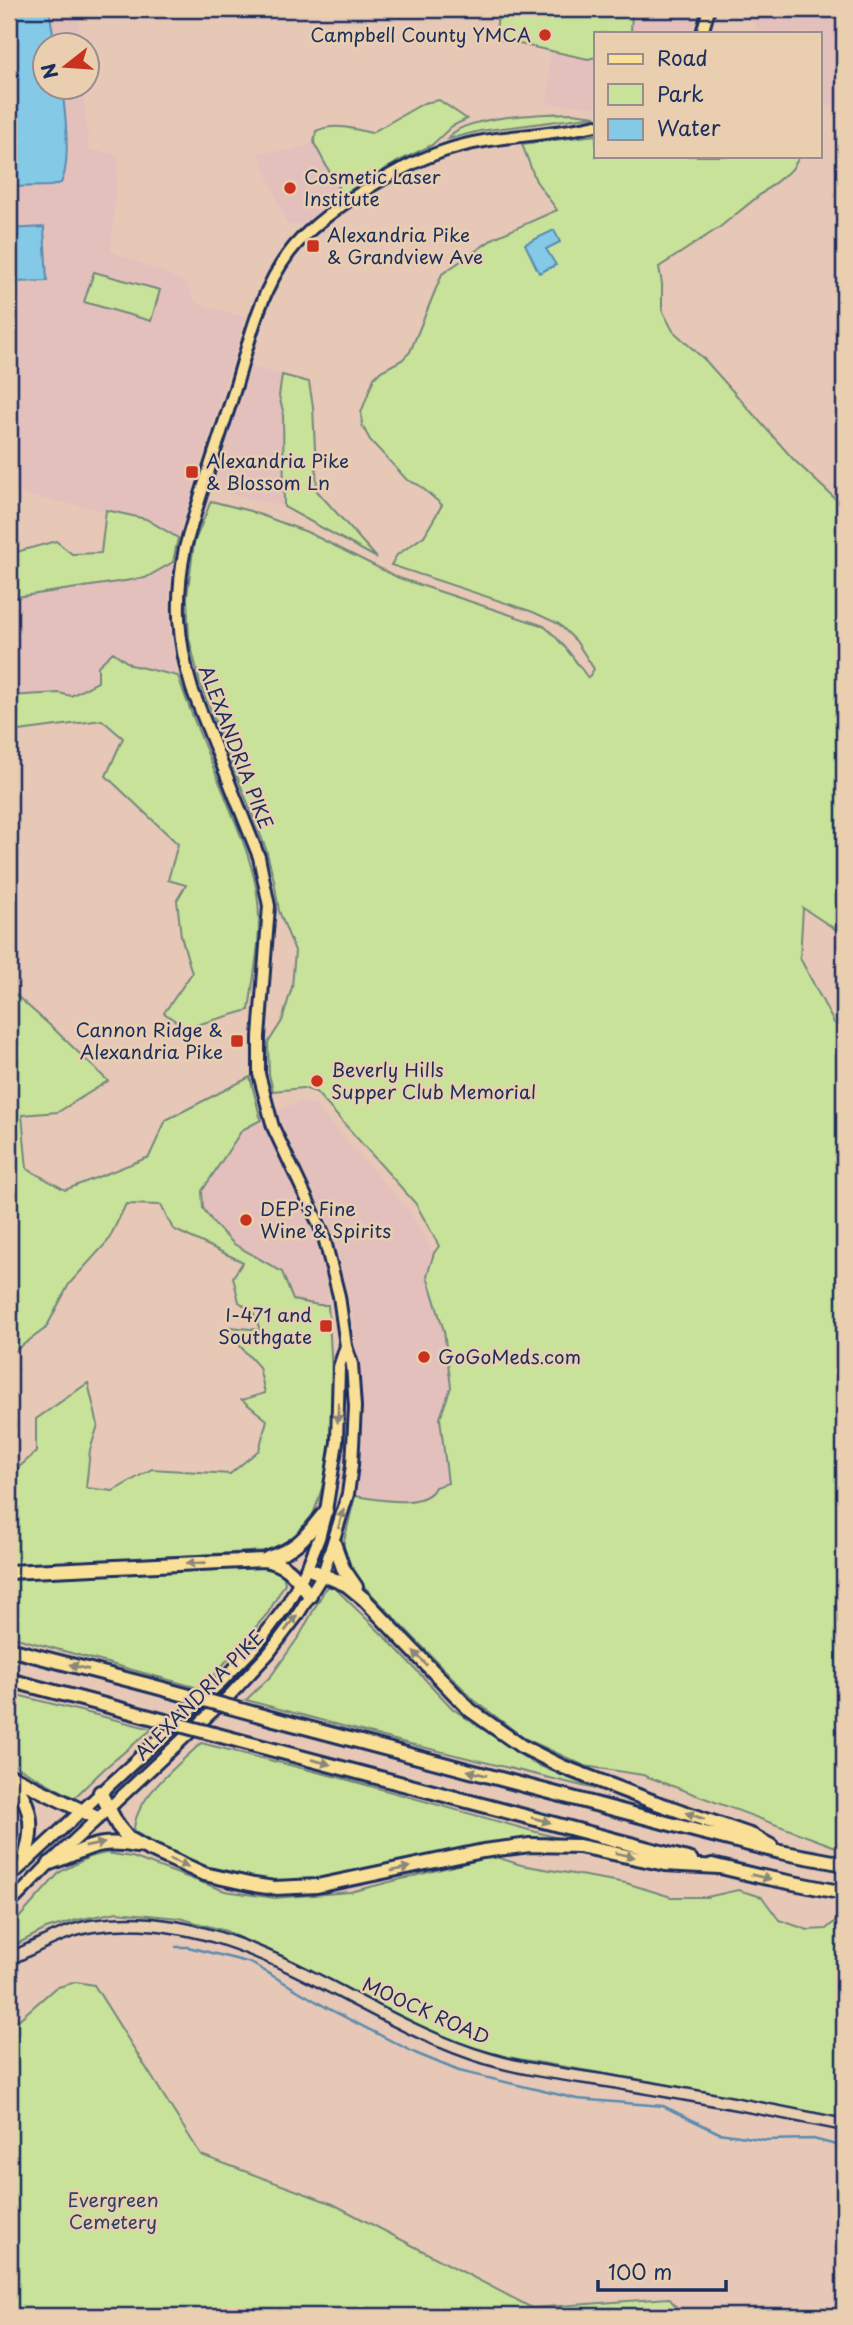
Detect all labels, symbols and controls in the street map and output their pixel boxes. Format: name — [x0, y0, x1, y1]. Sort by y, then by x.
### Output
place label: Campbell County YMCA — [310, 20, 531, 48]
marker: Campbell County YMCA — [537, 27, 553, 43]
north arrow — [32, 32, 102, 102]
legend — [594, 32, 822, 158]
text: Road — [657, 41, 708, 73]
text: N — [33, 60, 64, 83]
text: Park — [657, 77, 704, 109]
text: Water — [657, 111, 721, 143]
place label: Cosmetic Laser Institute — [304, 162, 441, 212]
marker: Cosmetic Laser Institute — [282, 180, 298, 196]
place label: Alexandria Pike & Grandview Ave — [327, 220, 483, 270]
marker: Alexandria Pike & Grandview Ave — [305, 238, 321, 254]
place label: Alexandria Pike & Blossom Ln — [206, 446, 349, 496]
marker: Alexandria Pike & Blossom Ln — [184, 464, 200, 480]
street label: ALEXANDRIA PIKE — [193, 661, 281, 833]
place label: Cannon Ridge & Alexandria Pike — [76, 1015, 223, 1065]
marker: Cannon Ridge & Alexandria Pike — [229, 1033, 245, 1049]
place label: Beverly Hills Supper Club Memorial — [331, 1055, 536, 1105]
marker: Beverly Hills Supper Club Memorial — [309, 1073, 325, 1089]
place label: DEP's Fine Wine & Spirits — [260, 1194, 391, 1244]
marker: DEP's Fine Wine & Spirits — [238, 1212, 254, 1228]
place label: I-471 and Southgate — [218, 1300, 312, 1350]
marker: I-471 and Southgate — [318, 1318, 334, 1334]
place label: GoGoMeds.com — [438, 1342, 581, 1370]
marker: GoGoMeds.com — [416, 1349, 432, 1365]
one-way arrow — [332, 1402, 344, 1424]
one-way arrow — [336, 1507, 347, 1529]
one-way arrow — [185, 1557, 207, 1568]
one-way arrow — [284, 1614, 298, 1632]
street label: ALEXANDRIA PIKE — [127, 1623, 270, 1766]
one-way arrow — [413, 1650, 429, 1667]
one-way arrow — [68, 1661, 90, 1672]
one-way arrow — [310, 1757, 332, 1768]
one-way arrow — [466, 1767, 487, 1777]
one-way arrow — [685, 1810, 706, 1821]
one-way arrow — [530, 1815, 552, 1826]
one-way arrow — [84, 1840, 106, 1851]
one-way arrow — [614, 1850, 636, 1861]
one-way arrow — [168, 1858, 189, 1869]
one-way arrow — [390, 1864, 412, 1875]
one-way arrow — [750, 1872, 772, 1883]
street label: MOOCK ROAD — [358, 1969, 495, 2051]
park label: Evergreen Cemetery — [67, 2185, 159, 2235]
scale bar — [598, 2248, 725, 2292]
text: 100 m — [608, 2255, 672, 2287]

